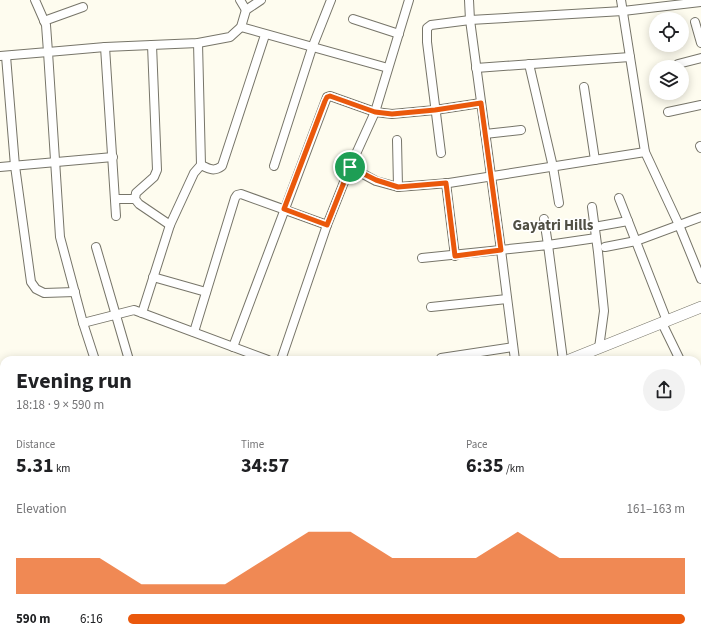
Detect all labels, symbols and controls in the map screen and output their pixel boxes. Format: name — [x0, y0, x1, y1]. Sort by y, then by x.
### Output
map controls — [649, 12, 689, 100]
button: locate — [649, 12, 689, 52]
button: layers — [649, 60, 689, 100]
pin — [333, 150, 367, 184]
icon: arrive — [339, 156, 361, 178]
district label: Gayatri Hills — [513, 215, 594, 236]
text: Evening run — [16, 365, 132, 397]
button: share — [643, 369, 685, 411]
text: 18:18 · 9 × 590 m — [16, 396, 104, 414]
text: Distance — [16, 437, 55, 452]
text: Time — [241, 437, 264, 452]
text: Pace — [466, 437, 488, 452]
text: 5.31 — [16, 452, 54, 480]
text: 34:57 — [241, 452, 289, 480]
text: 6:35 — [466, 452, 504, 480]
text: km — [54, 461, 70, 476]
text: /km — [504, 461, 524, 476]
text: Elevation — [16, 500, 67, 518]
text: 161–163 m — [627, 500, 685, 518]
text: 590 m — [16, 610, 50, 628]
text: 6:16 — [80, 610, 103, 628]

